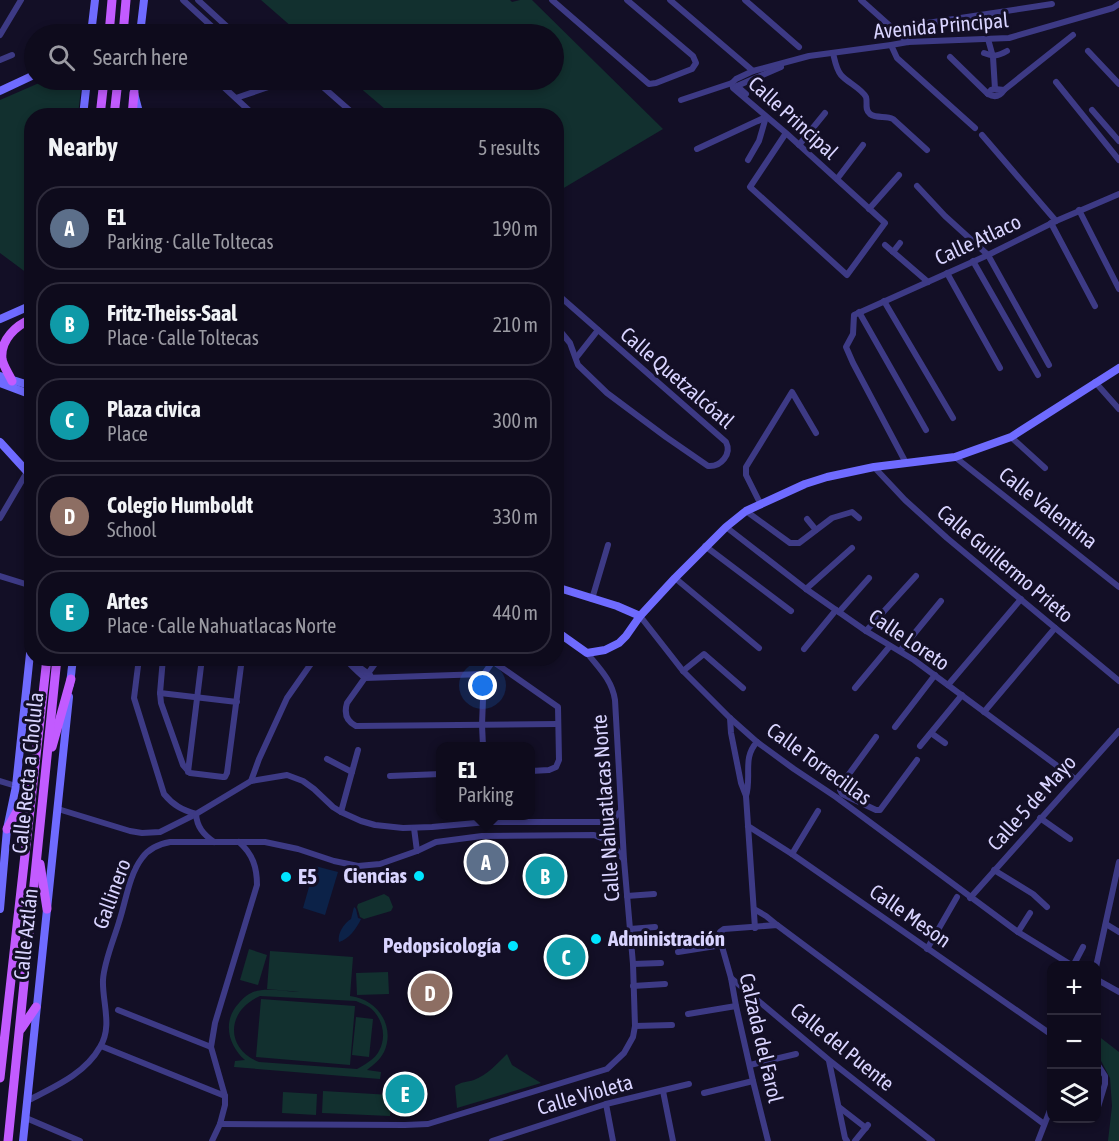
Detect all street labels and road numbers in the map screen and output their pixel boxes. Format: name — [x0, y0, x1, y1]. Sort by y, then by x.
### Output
street label: Avenida Principal — [872, 7, 1010, 43]
street label: Calle Principal — [744, 71, 844, 164]
street label: Calle Atlaco — [931, 209, 1024, 269]
street label: Calle Quetzalcóatl — [616, 322, 740, 433]
street label: Calle Valentina — [995, 461, 1102, 553]
street label: Calle Guillermo Prieto — [933, 499, 1078, 627]
street label: Calle Loreto — [865, 604, 954, 675]
street label: Calle Recta a Cholula — [7, 691, 47, 855]
street label: Calle Nahuatlacas Norte — [586, 714, 624, 902]
street label: Calle Torrecillas — [763, 717, 876, 809]
street label: Calle 5 de Mayo — [982, 750, 1080, 855]
street label: Gallinero — [87, 855, 135, 932]
street label: Calle Meson — [865, 879, 956, 952]
street label: Calle Aztlán — [8, 887, 42, 981]
street label: Calzada del Farol — [735, 971, 789, 1105]
street label: Calle del Puente — [786, 997, 899, 1095]
street label: Calle Violeta — [534, 1069, 635, 1119]

